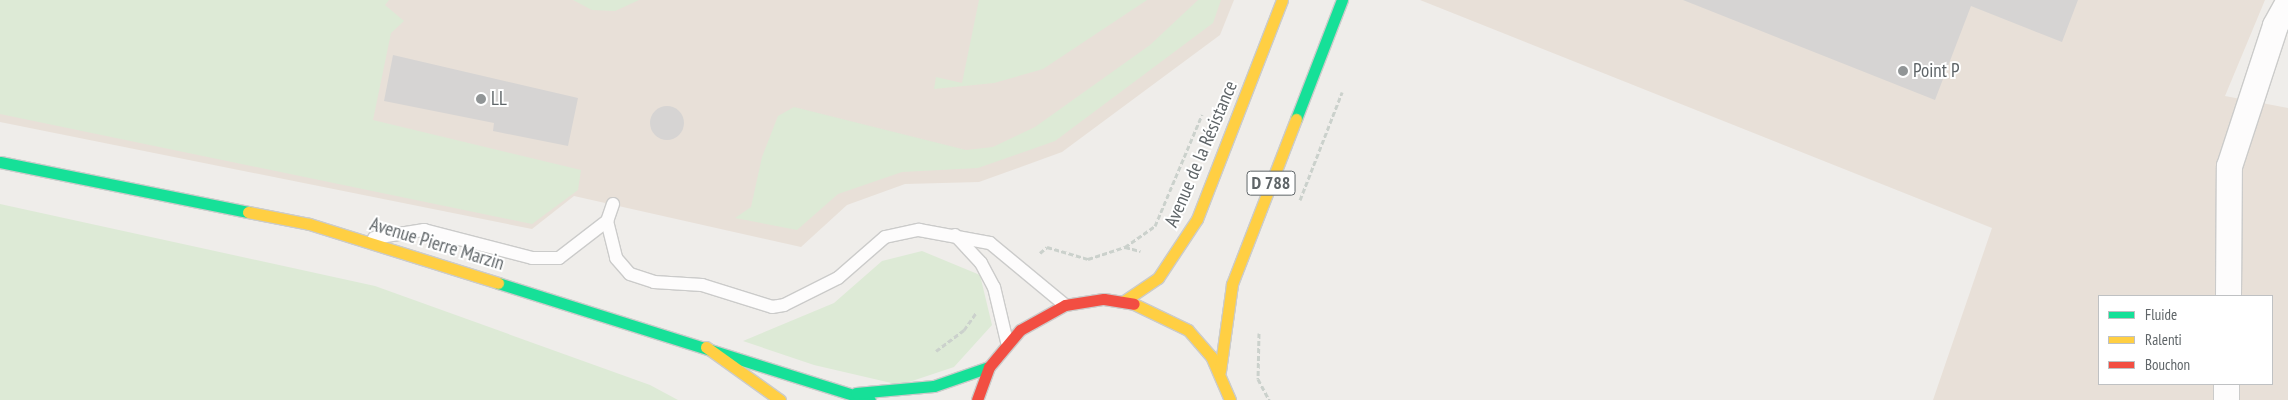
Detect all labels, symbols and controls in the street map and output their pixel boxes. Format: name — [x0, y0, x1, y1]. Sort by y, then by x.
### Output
place label: Point P — [1913, 60, 1960, 82]
marker: Point P — [1897, 65, 1909, 77]
street label: Avenue de la Résistance — [1160, 77, 1242, 231]
place label: LL — [491, 88, 507, 110]
marker: LL — [475, 93, 487, 105]
road number: D 788 — [1246, 168, 1296, 198]
street label: Avenue Pierre Marzin — [367, 213, 507, 275]
legend — [2098, 295, 2273, 385]
text: Fluide — [2145, 305, 2177, 324]
text: Ralenti — [2145, 330, 2182, 349]
text: Bouchon — [2145, 355, 2190, 374]

